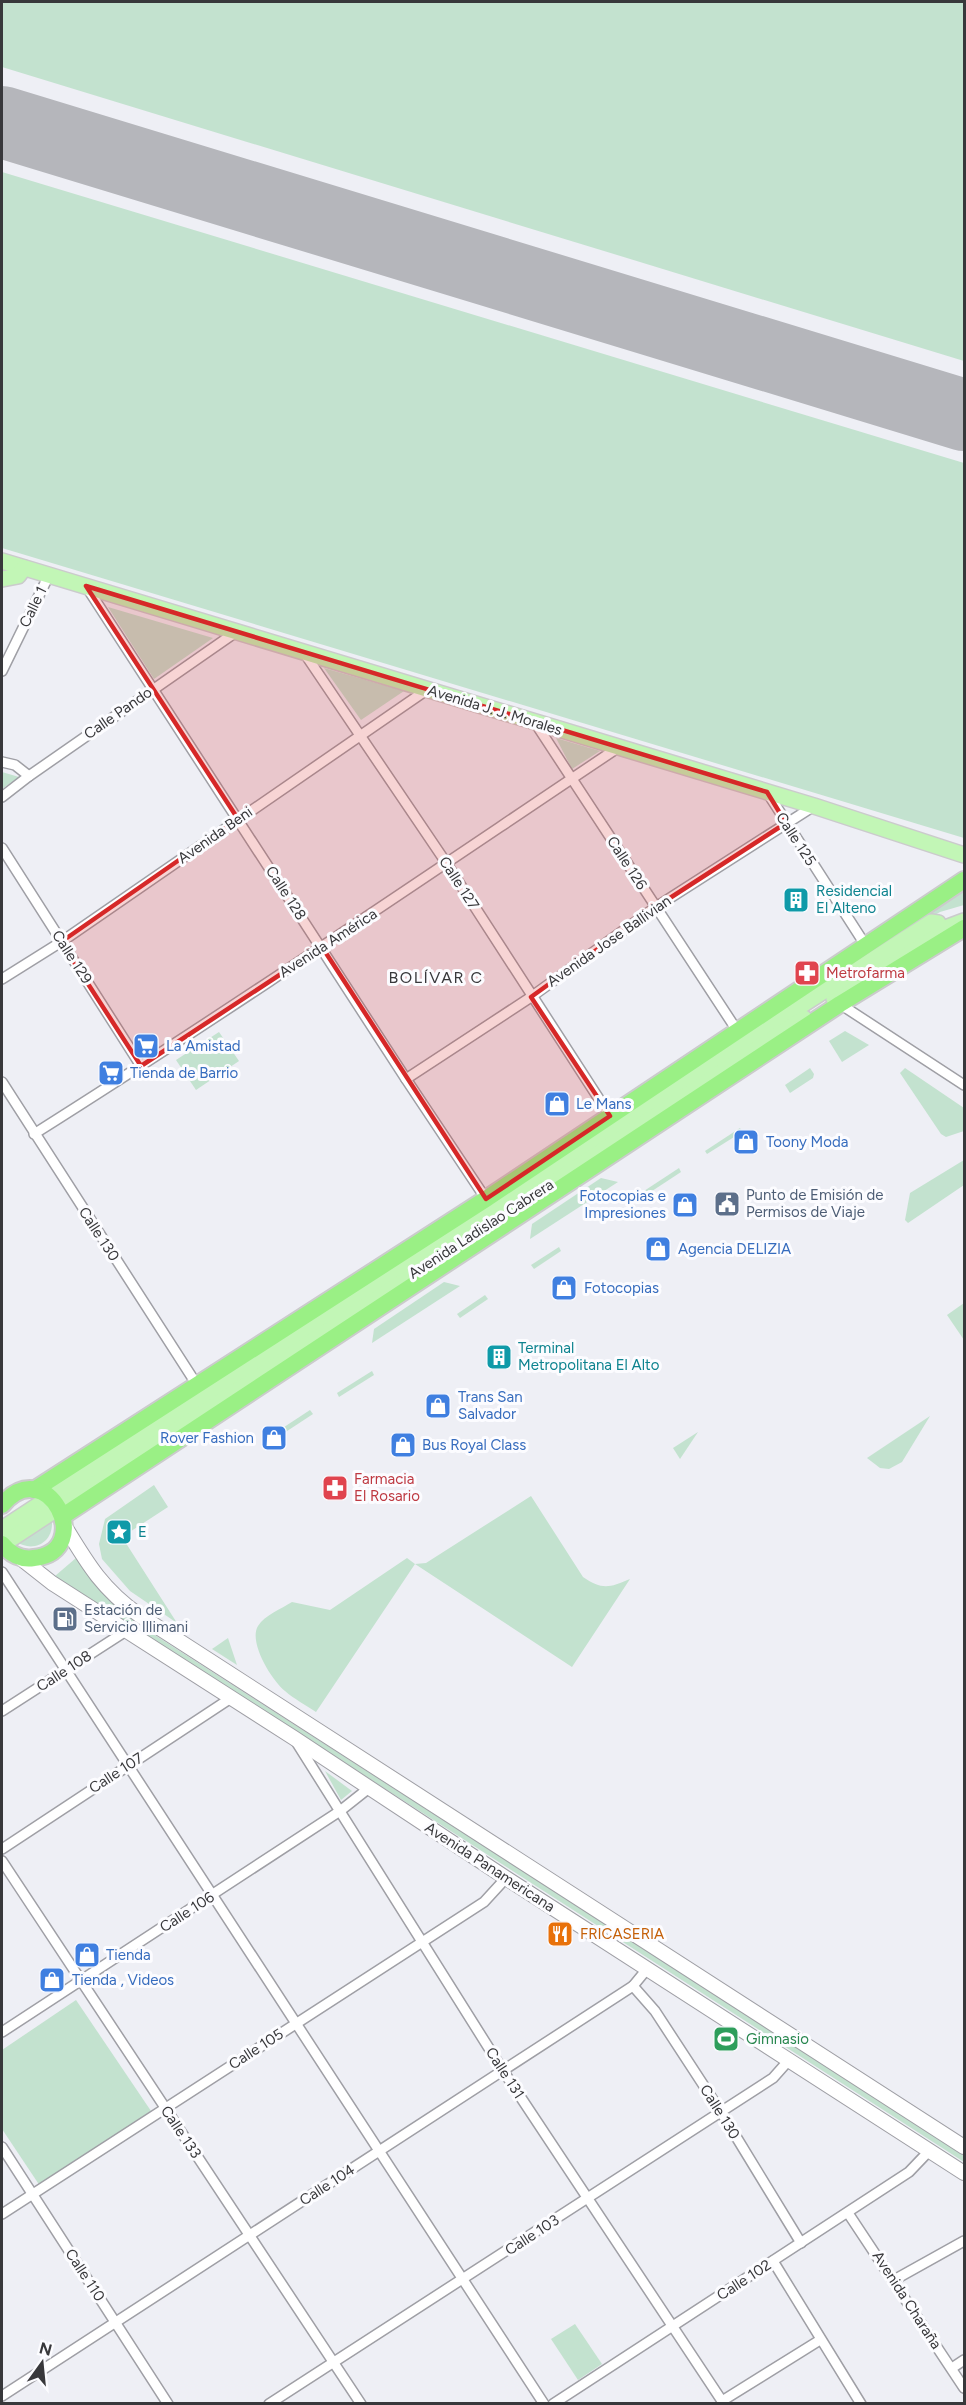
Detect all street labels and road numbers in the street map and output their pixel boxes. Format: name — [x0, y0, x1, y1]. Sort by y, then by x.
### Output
street label: Calle 1 — [15, 584, 51, 630]
street label: Avenida J. J. Morales — [426, 681, 564, 739]
street label: Calle Pando — [80, 683, 156, 743]
street label: Avenida Beni — [174, 803, 256, 867]
street label: Calle 125 — [772, 809, 820, 869]
street label: Calle 126 — [603, 833, 651, 894]
street label: Calle 127 — [435, 853, 483, 913]
street label: Calle 128 — [262, 863, 310, 923]
street label: Avenida Jose Ballivian — [544, 891, 674, 991]
street label: Avenida América — [276, 905, 380, 981]
street label: Calle 129 — [48, 927, 96, 987]
street label: Avenida Ladislao Cabrera — [405, 1175, 557, 1283]
street label: Calle 130 — [75, 1204, 123, 1264]
street label: Calle 108 — [33, 1647, 95, 1695]
street label: Calle 107 — [86, 1749, 146, 1797]
street label: Avenida Panamericana — [422, 1818, 558, 1916]
street label: Calle 106 — [156, 1887, 218, 1936]
street label: Calle 105 — [225, 2025, 287, 2073]
street label: Calle 131 — [482, 2044, 528, 2102]
street label: Calle 130 — [696, 2081, 744, 2143]
street label: Calle 133 — [157, 2102, 205, 2162]
street label: Calle 104 — [296, 2161, 358, 2209]
street label: Calle 103 — [502, 2211, 562, 2259]
street label: Calle 110 — [61, 2245, 109, 2305]
street label: Avenida Charaña — [869, 2248, 945, 2352]
street label: Calle 102 — [713, 2256, 775, 2304]

